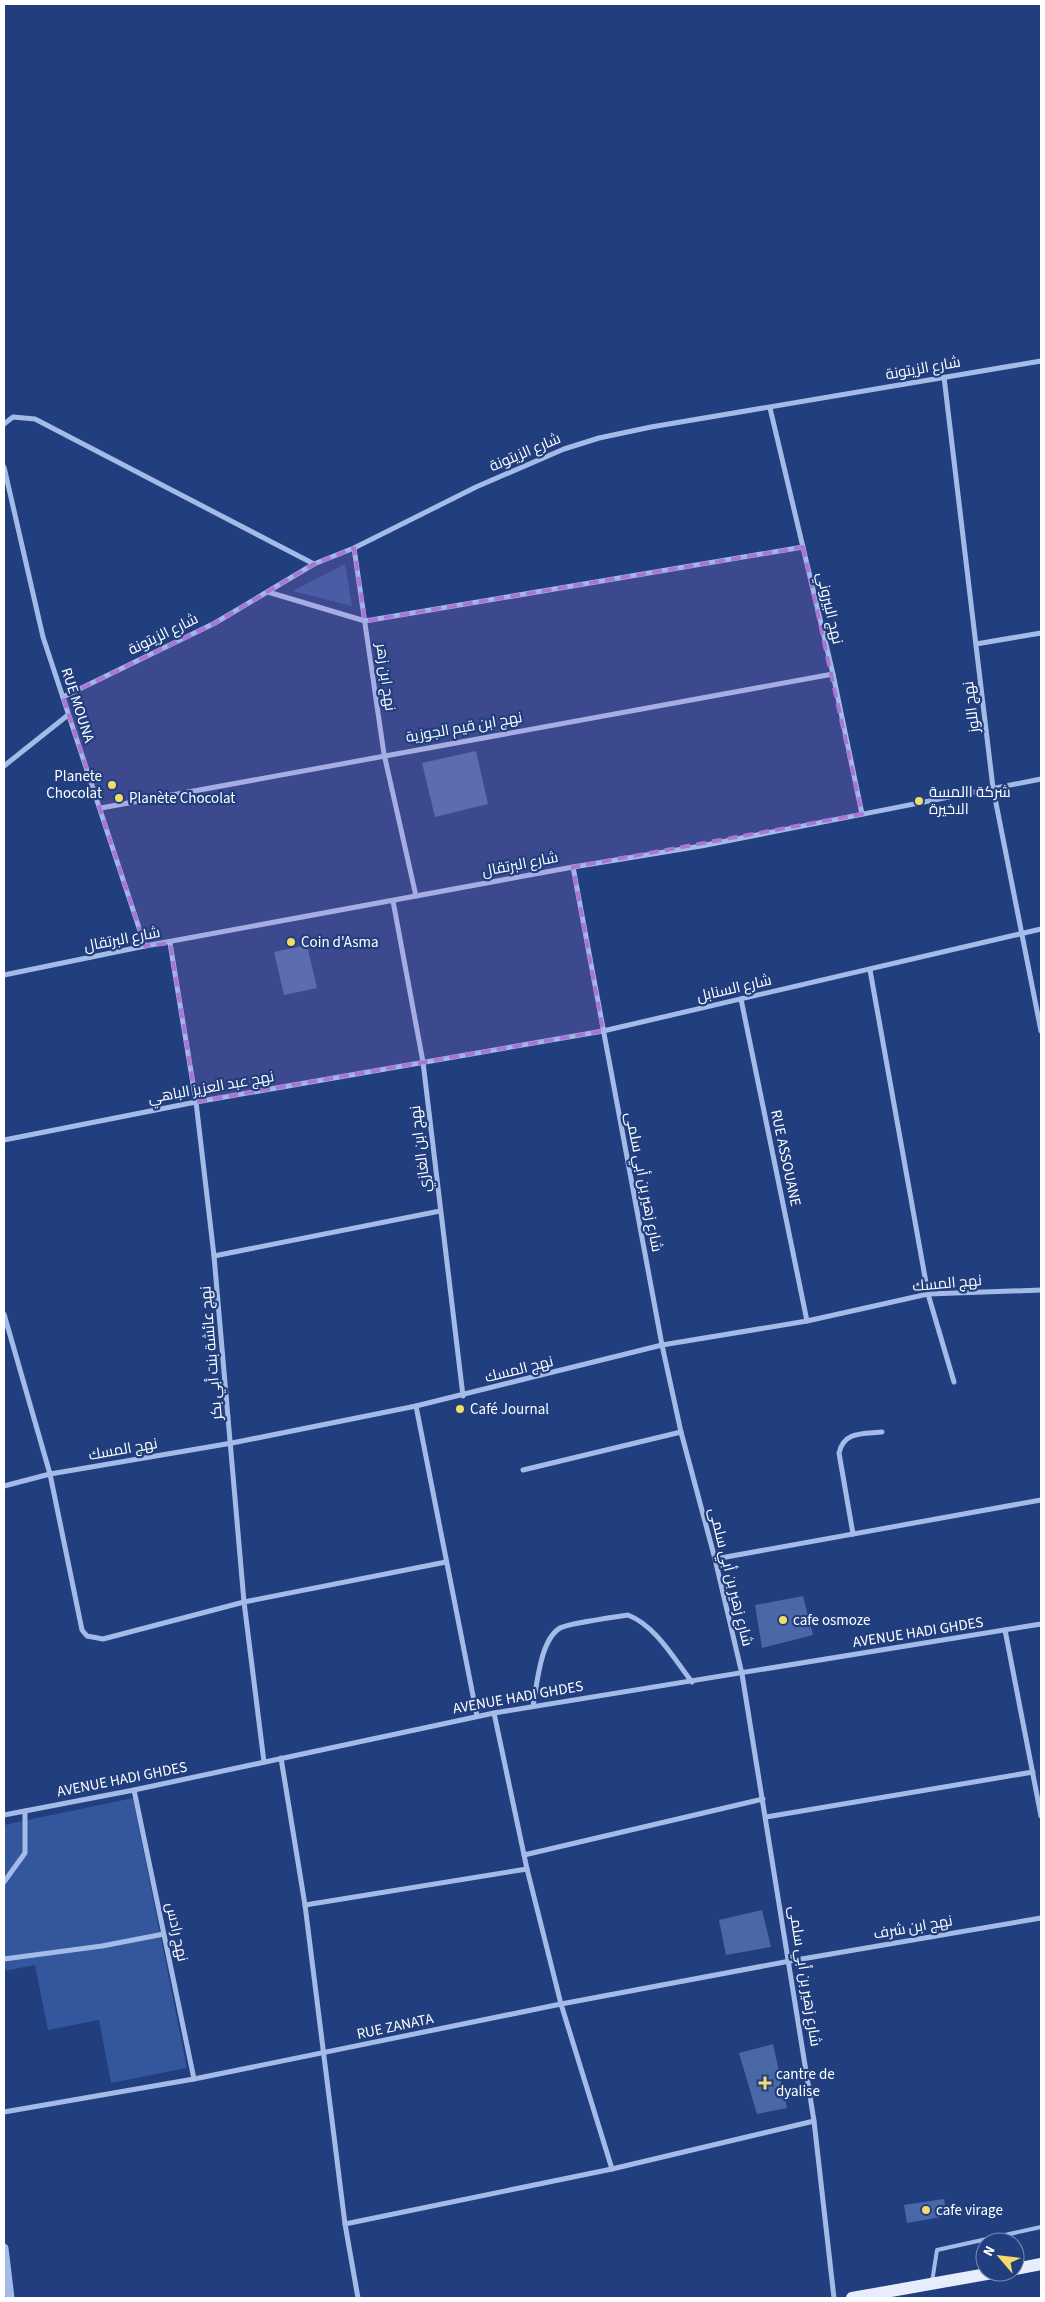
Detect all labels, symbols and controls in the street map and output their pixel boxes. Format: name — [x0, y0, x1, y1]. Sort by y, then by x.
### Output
street label: شارع الزيتونة — [884, 352, 962, 385]
street label: شارع الزيتونة — [486, 428, 564, 477]
street label: نهج البيروني — [810, 570, 848, 646]
street label: شارع الزيتونة — [125, 608, 202, 660]
street label: نهج ابن زهر — [370, 641, 401, 712]
street label: RUE MOUNA — [56, 665, 100, 746]
street label: نهج اللوز — [958, 680, 985, 735]
street label: نهج ابن قيم الجوزية — [404, 707, 524, 748]
place label: Planete Chocolat — [46, 766, 102, 804]
marker: Planete Chocolat — [106, 779, 118, 791]
place label: شركة االمسة الاخيرة — [929, 782, 1011, 820]
place label: Planète Chocolat — [129, 788, 235, 809]
marker: Planète Chocolat — [113, 792, 125, 804]
marker: شركة االمسة الاخيرة — [913, 795, 925, 807]
street label: شارع البرتقال — [480, 847, 560, 882]
street label: شارع البرتقال — [82, 922, 162, 957]
place label: Coin d'Asma — [301, 932, 379, 953]
marker: Coin d'Asma — [285, 936, 297, 948]
street label: شارع السنابل — [695, 970, 774, 1007]
street label: نهج عبد العزيز الباهي — [146, 1066, 276, 1110]
street label: نهج ابن الغازي — [405, 1104, 437, 1194]
street label: RUE ASSOUANE — [765, 1108, 806, 1208]
street label: شارع زهير بن أبي سلمى — [619, 1110, 667, 1254]
street label: نهج المسك — [911, 1270, 983, 1297]
street label: نهج عائشة بنت أبي بكر — [195, 1285, 229, 1422]
street label: نهج المسك — [483, 1351, 556, 1388]
place label: Café Journal — [470, 1399, 549, 1420]
marker: Café Journal — [454, 1403, 466, 1415]
street label: نهج المسك — [87, 1433, 159, 1466]
street label: شارع زهير بن أبي سلمى — [702, 1506, 758, 1649]
place label: cafe osmoze — [793, 1610, 870, 1631]
street label: AVENUE HADI GHDES — [851, 1612, 985, 1653]
marker: cafe osmoze — [777, 1614, 789, 1626]
street label: AVENUE HADI GHDES — [451, 1676, 585, 1719]
street label: AVENUE HADI GHDES — [55, 1757, 189, 1802]
street label: نهج رادس — [160, 1901, 193, 1963]
street label: شارع زهير بن أبي سلمى — [782, 1904, 826, 2048]
street label: نهج ابن شرف — [872, 1910, 954, 1945]
street label: RUE ZANATA — [355, 2008, 436, 2045]
place label: cantre de dyalise — [776, 2064, 835, 2102]
marker: cantre de dyalise — [758, 2076, 772, 2090]
place label: cafe virage — [936, 2200, 1003, 2221]
marker: cafe virage — [920, 2204, 932, 2216]
north arrow — [975, 2232, 1025, 2282]
text: N — [978, 2243, 1000, 2260]

